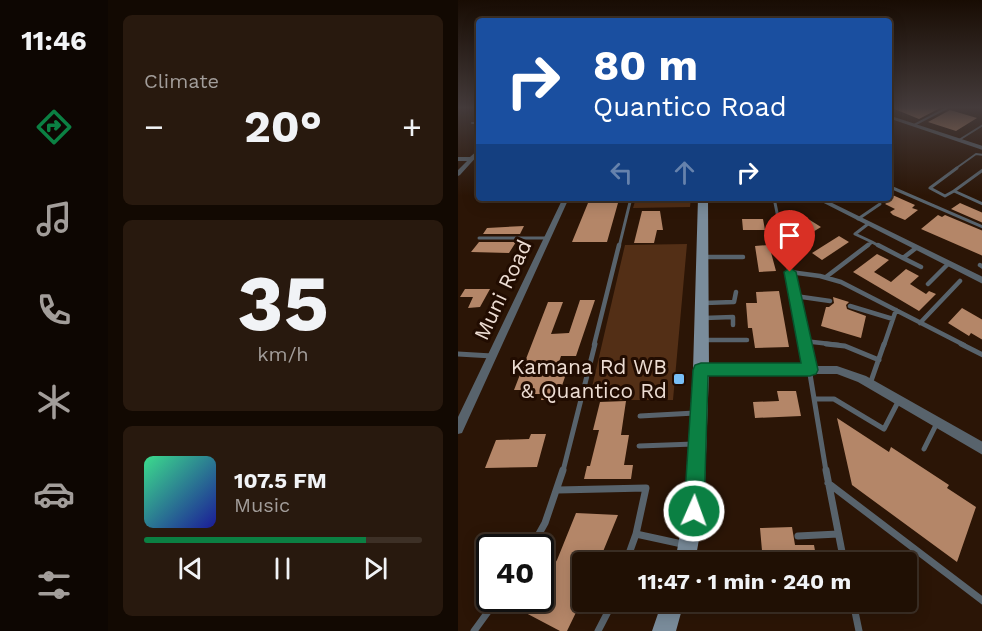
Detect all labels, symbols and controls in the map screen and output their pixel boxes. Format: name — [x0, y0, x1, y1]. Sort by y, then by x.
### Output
text: 11:46 — [21, 25, 87, 57]
text: 80 m — [593, 41, 698, 90]
icon: right — [494, 42, 572, 120]
text: Climate — [144, 69, 219, 93]
text: Quantico Road — [593, 91, 787, 123]
text: 20° — [244, 100, 322, 153]
icon: directions — [33, 106, 75, 148]
text: − — [144, 107, 164, 146]
text: + — [402, 107, 422, 146]
icon: left — [605, 156, 638, 189]
icon: ahead — [668, 156, 701, 189]
icon: right — [731, 156, 764, 189]
icon: music — [33, 198, 75, 240]
pin — [764, 210, 815, 272]
icon: arrive — [773, 219, 806, 252]
street label: Muni Road — [468, 236, 537, 344]
text: 35 — [237, 257, 329, 349]
icon: phone — [33, 289, 75, 331]
text: km/h — [257, 342, 309, 366]
place label: Kamana Rd WB & Quantico Rd — [511, 354, 667, 403]
marker: Kamana Rd WB & Quantico Rd — [672, 372, 686, 386]
icon: climate — [33, 381, 75, 423]
text: 107.5 FM — [234, 468, 327, 493]
icon: car — [33, 473, 75, 515]
position arrow — [662, 479, 726, 543]
text: Music — [234, 493, 290, 517]
speed limit sign: 40 — [476, 534, 554, 612]
icon: previous — [174, 552, 207, 585]
icon: pause — [266, 552, 299, 585]
icon: next — [359, 552, 392, 585]
icon: filters — [33, 564, 75, 606]
text: 11:47 · 1 min · 240 m — [638, 569, 851, 594]

